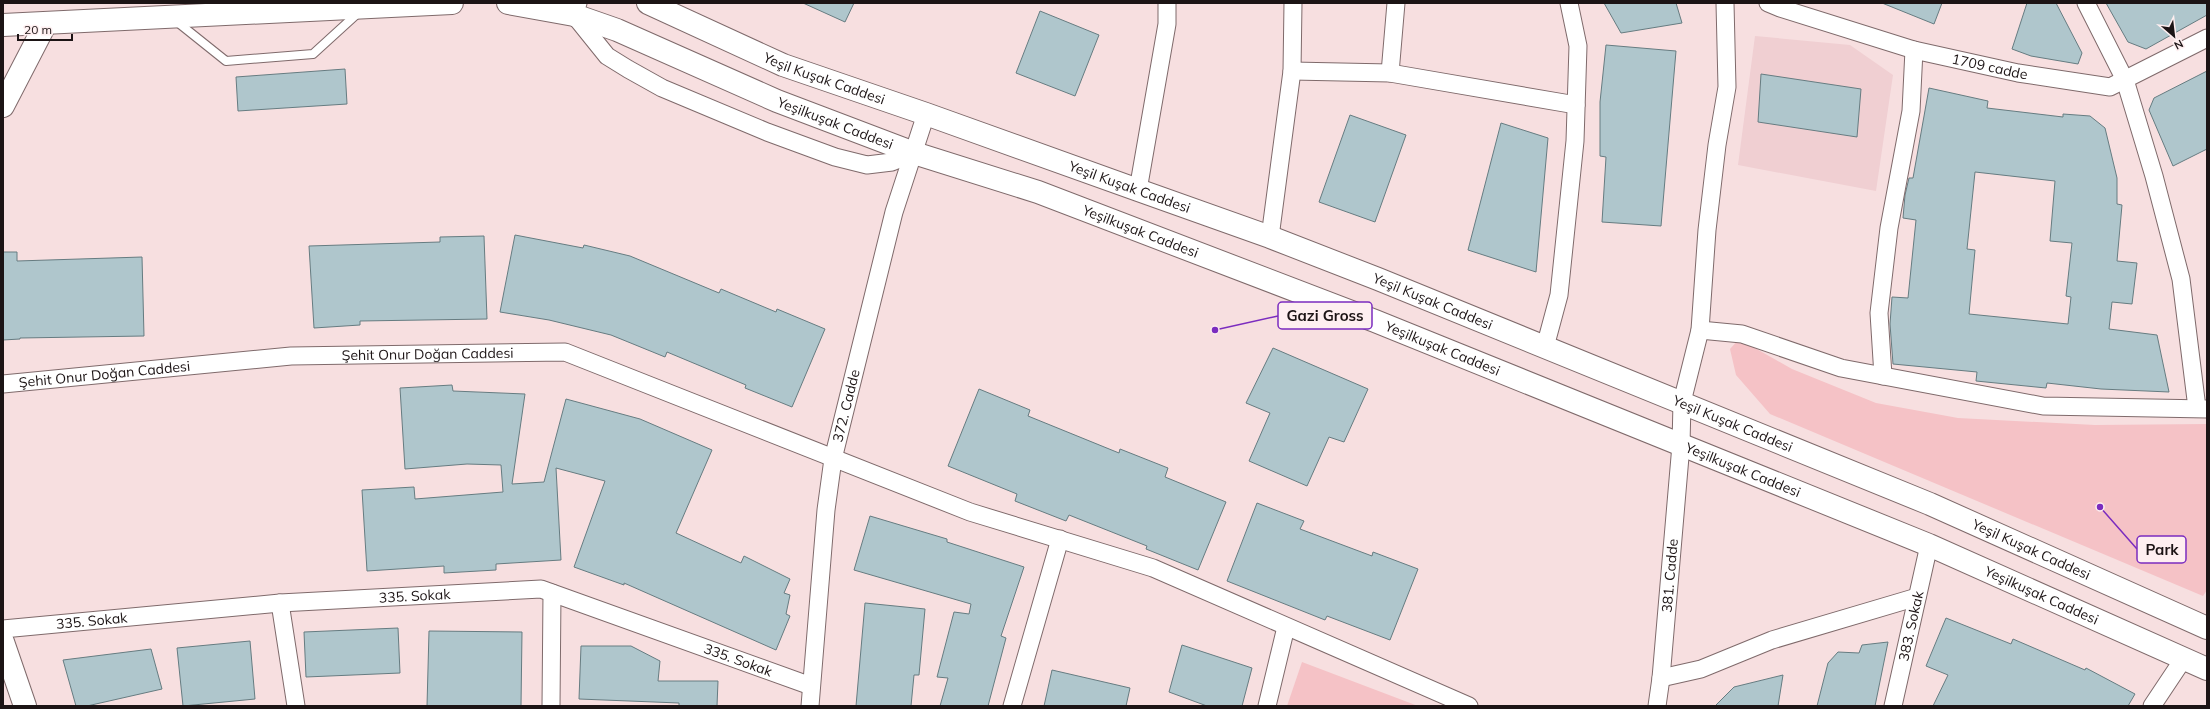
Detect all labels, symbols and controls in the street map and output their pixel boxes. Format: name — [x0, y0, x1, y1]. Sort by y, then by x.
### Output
scale bar — [18, 16, 72, 42]
north arrow — [2154, 16, 2194, 56]
text: 20 m — [24, 22, 52, 37]
text: N — [2172, 37, 2186, 53]
street label: Yeşil Kuşak Caddesi — [760, 48, 888, 108]
street label: 1709 cadde — [1950, 50, 2029, 83]
street label: Yeşilkuşak Caddesi — [774, 93, 896, 153]
street label: Yeşil Kuşak Caddesi — [1065, 157, 1193, 217]
street label: Yeşilkuşak Caddesi — [1079, 201, 1201, 262]
street label: Yeşil Kuşak Caddesi — [1369, 268, 1495, 334]
callout: Gazi Gross — [1278, 302, 1372, 329]
text: Gazi Gross — [1286, 306, 1364, 325]
street label: Yeşilkuşak Caddesi — [1381, 317, 1503, 380]
street label: Şehit Onur Doğan Caddesi — [341, 344, 514, 364]
street label: Şehit Onur Doğan Caddesi — [18, 357, 191, 391]
street label: 372. Cadde — [829, 368, 864, 444]
street label: Yeşil Kuşak Caddesi — [1669, 391, 1795, 456]
street label: Yeşilkuşak Caddesi — [1682, 438, 1803, 501]
street label: Yeşil Kuşak Caddesi — [1968, 515, 2093, 584]
callout: Park — [2137, 536, 2186, 563]
street label: 381. Cadde — [1658, 538, 1682, 613]
text: Park — [2145, 540, 2179, 559]
street label: Yeşilkuşak Caddesi — [1981, 562, 2101, 628]
street label: 335. Sokak — [378, 585, 452, 607]
street label: 383. Sokak — [1894, 588, 1928, 663]
street label: 335. Sokak — [55, 608, 129, 633]
street label: 335. Sokak — [701, 639, 776, 681]

